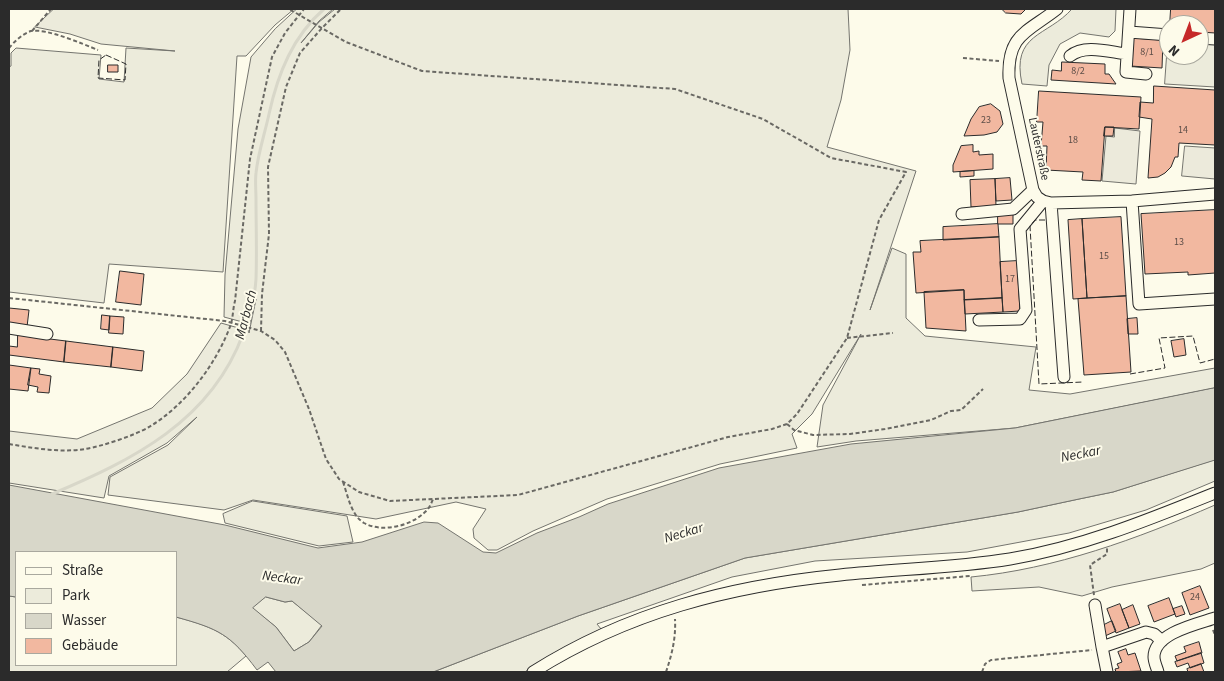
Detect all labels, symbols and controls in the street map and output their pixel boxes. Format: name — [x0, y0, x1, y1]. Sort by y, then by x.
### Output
north arrow — [1159, 15, 1209, 65]
text: N — [1164, 40, 1185, 61]
house number: 8/1 — [1140, 47, 1154, 59]
house number: 8/2 — [1071, 66, 1085, 78]
house number: 23 — [981, 115, 991, 127]
street label: Lauterstraße — [1024, 116, 1052, 182]
house number: 14 — [1178, 125, 1188, 137]
house number: 18 — [1068, 135, 1078, 147]
house number: 13 — [1174, 237, 1184, 249]
house number: 15 — [1099, 251, 1109, 263]
house number: 17 — [1005, 274, 1015, 286]
water label: Marbach — [232, 288, 262, 342]
water label: Neckar — [1060, 443, 1102, 467]
water label: Neckar — [662, 520, 706, 548]
legend — [15, 551, 178, 666]
text: Straße — [62, 560, 103, 581]
water label: Neckar — [261, 568, 303, 590]
text: Park — [62, 585, 90, 606]
house number: 24 — [1190, 592, 1200, 604]
text: Wasser — [62, 610, 106, 631]
text: Gebäude — [62, 635, 118, 656]

